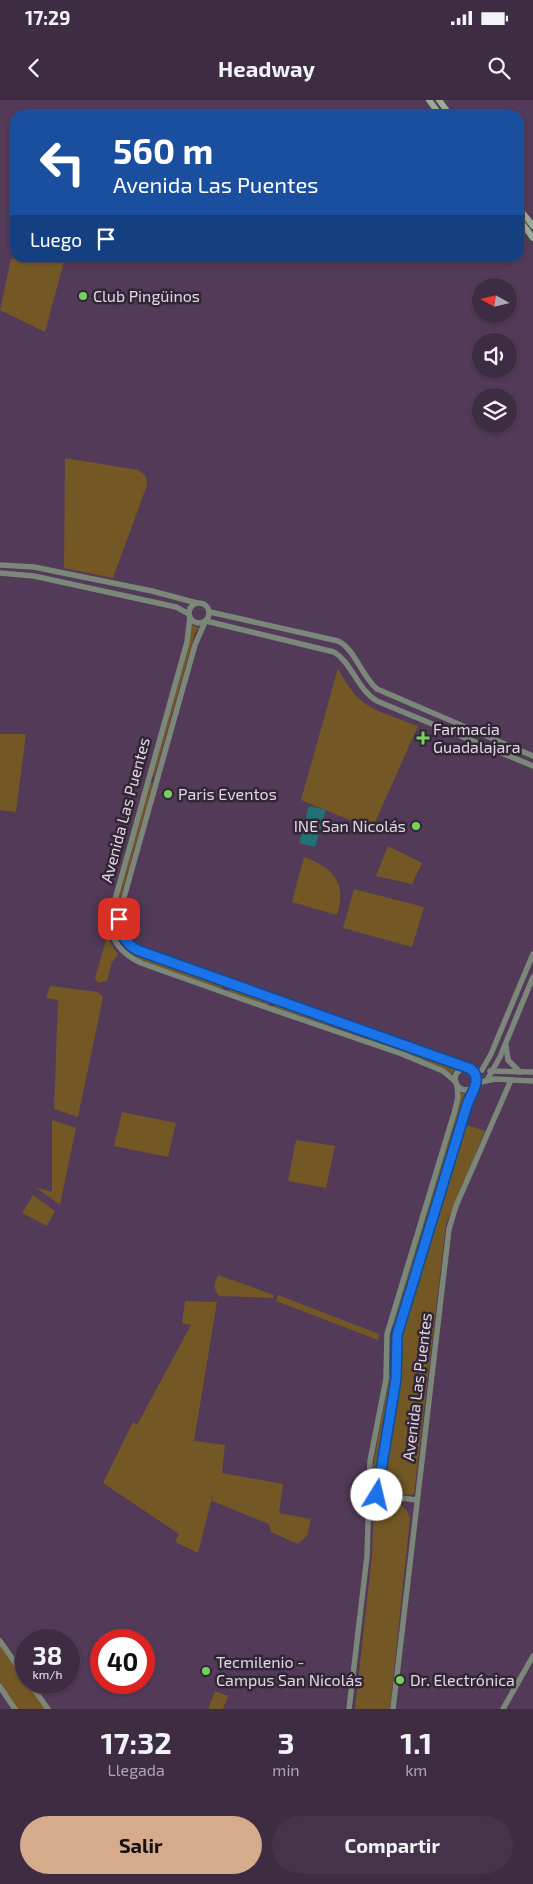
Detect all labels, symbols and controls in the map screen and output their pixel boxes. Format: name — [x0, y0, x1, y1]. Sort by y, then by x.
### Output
text: 17:29 — [25, 6, 70, 29]
icon: back — [20, 54, 48, 82]
icon: search — [485, 54, 513, 82]
text: Headway — [218, 55, 315, 81]
text: 560 m — [113, 129, 213, 171]
icon: left — [30, 130, 95, 195]
text: Avenida Las Puentes — [113, 171, 318, 197]
icon: arrive — [92, 225, 120, 253]
text: Luego — [30, 228, 82, 251]
north arrow — [472, 278, 518, 322]
map controls — [472, 278, 517, 433]
place label: Club Pingüinos — [93, 286, 200, 305]
marker: Club Pingüinos — [77, 290, 89, 302]
button: sound — [472, 333, 517, 378]
button: layers — [472, 388, 517, 433]
place label: Farmacia Guadalajara — [433, 719, 520, 757]
marker: Farmacia Guadalajara — [417, 732, 429, 744]
street label: Avenida Las Puentes — [96, 735, 153, 884]
place label: Paris Eventos — [178, 784, 277, 803]
marker: Paris Eventos — [162, 788, 174, 800]
place label: INE San Nicolás — [294, 816, 406, 835]
marker: INE San Nicolás — [410, 820, 422, 832]
pin — [98, 898, 140, 940]
icon: arrive — [105, 905, 133, 933]
street label: Avenida Las Puentes — [398, 1312, 435, 1462]
position arrow — [350, 1468, 402, 1520]
speed limit sign: 40 — [90, 1629, 155, 1694]
text: 38 — [33, 1640, 62, 1670]
place label: Tecmilenio - Campus San Nicolás — [216, 1652, 362, 1689]
marker: Tecmilenio - Campus San Nicolás — [200, 1665, 212, 1677]
text: km/h — [33, 1667, 62, 1681]
place label: Dr. Electrónica — [410, 1670, 515, 1689]
marker: Dr. Electrónica — [394, 1674, 406, 1686]
text: 17:32 — [101, 1724, 172, 1760]
text: 3 — [277, 1724, 295, 1760]
text: 1.1 — [400, 1724, 432, 1760]
text: Llegada — [108, 1760, 165, 1779]
text: min — [272, 1760, 300, 1779]
text: km — [405, 1760, 427, 1779]
button: Salir — [20, 1816, 262, 1874]
button: Compartir — [272, 1816, 513, 1874]

